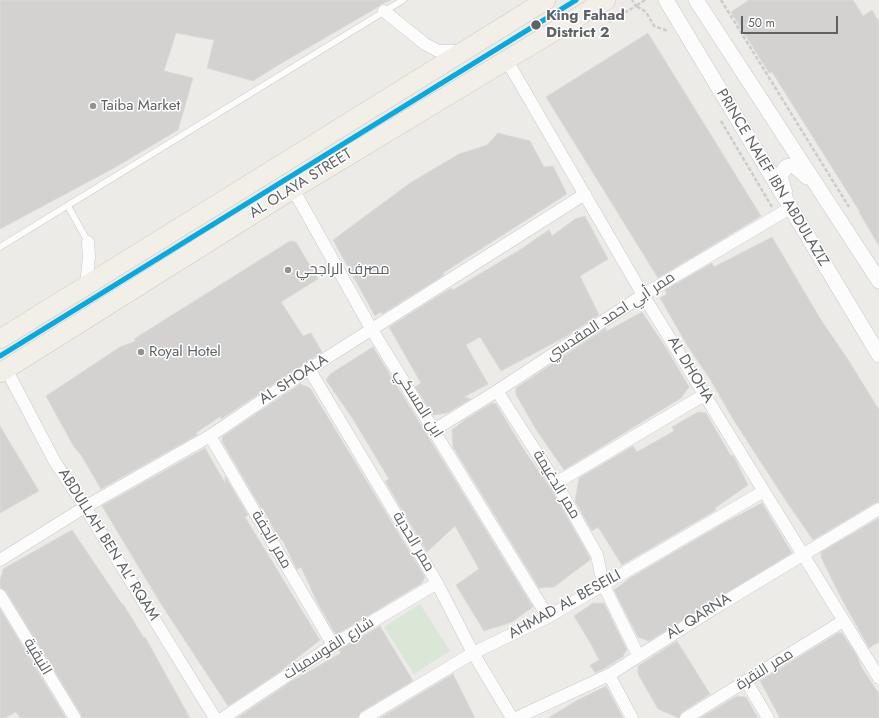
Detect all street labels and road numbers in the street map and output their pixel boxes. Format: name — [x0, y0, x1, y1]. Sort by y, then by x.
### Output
street label: PRINCE NAIEF IBN ABDULAZIZ — [712, 86, 832, 270]
street label: AL OLAYA STREET — [246, 145, 356, 223]
street label: ممر أبي احمد المقدسي — [543, 269, 679, 365]
street label: AL DHOHA — [663, 333, 717, 407]
street label: AL SHOALA — [256, 351, 332, 409]
street label: ابن المسكي — [390, 366, 446, 442]
street label: ممر الدغيمة — [528, 447, 584, 523]
street label: ABDULLAH BEN AL' RQAM — [54, 466, 162, 624]
street label: ممر الجفة — [247, 508, 295, 572]
street label: ممر الحدبة — [388, 509, 438, 575]
street label: AHMAD AL BESEILI — [506, 567, 624, 643]
street label: AL QARNA — [663, 590, 735, 644]
street label: شارع القوسميات — [280, 614, 378, 684]
street label: النبقية — [19, 635, 55, 679]
street label: ممر النقرة — [733, 645, 797, 695]

